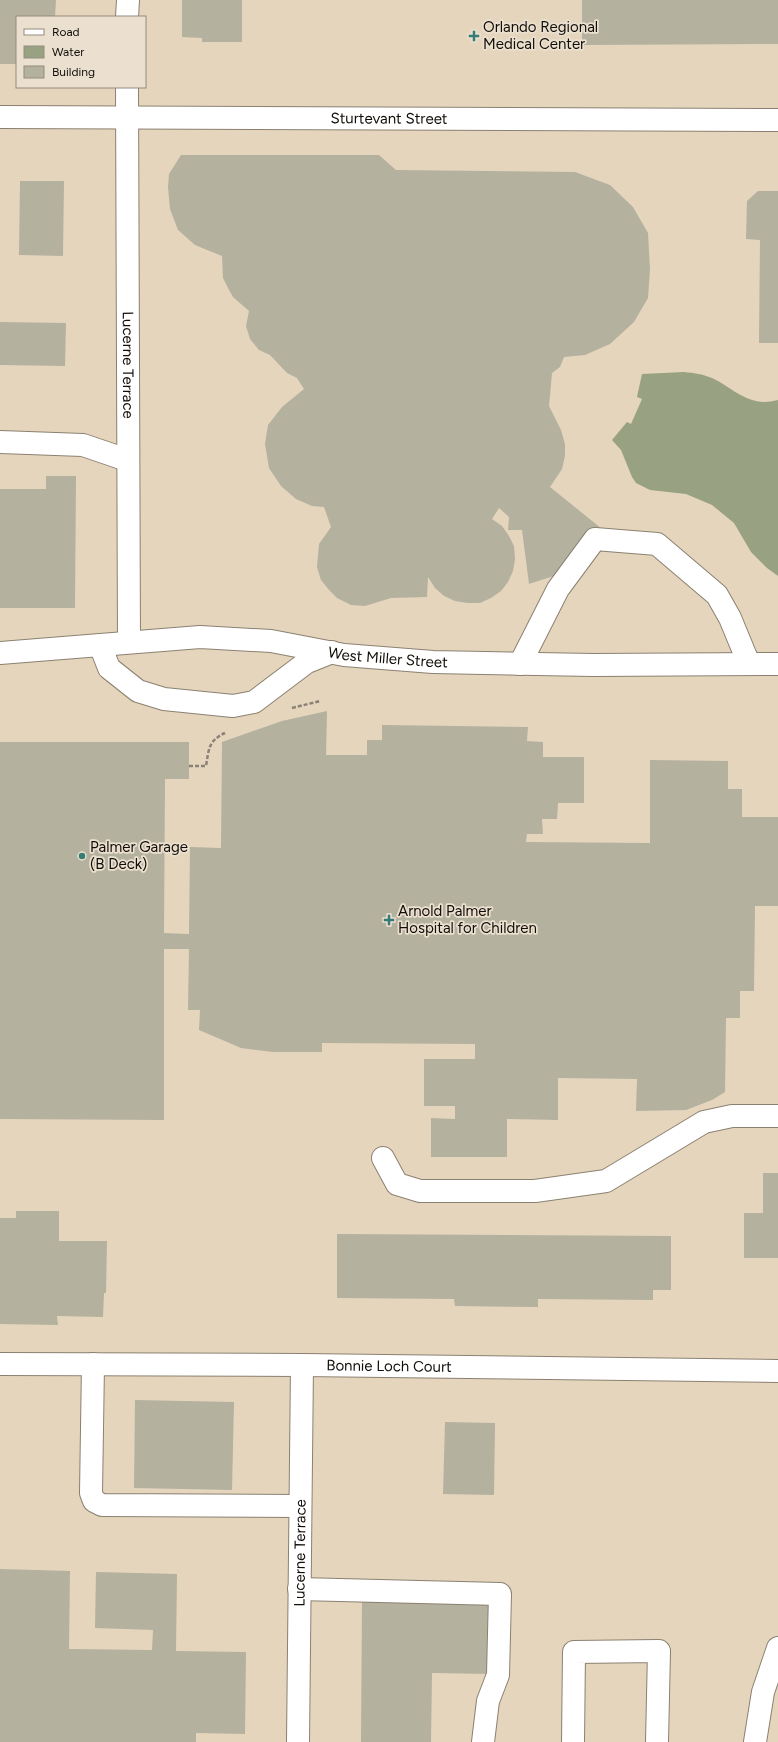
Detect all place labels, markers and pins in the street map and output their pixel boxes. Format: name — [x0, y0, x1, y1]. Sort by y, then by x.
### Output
place label: Orlando Regional Medical Center — [483, 18, 598, 53]
marker: Orlando Regional Medical Center — [468, 30, 480, 42]
place label: Palmer Garage (B Deck) — [90, 838, 188, 873]
marker: Palmer Garage (B Deck) — [77, 851, 87, 861]
place label: Arnold Palmer Hospital for Children — [398, 902, 537, 937]
marker: Arnold Palmer Hospital for Children — [383, 914, 395, 926]

